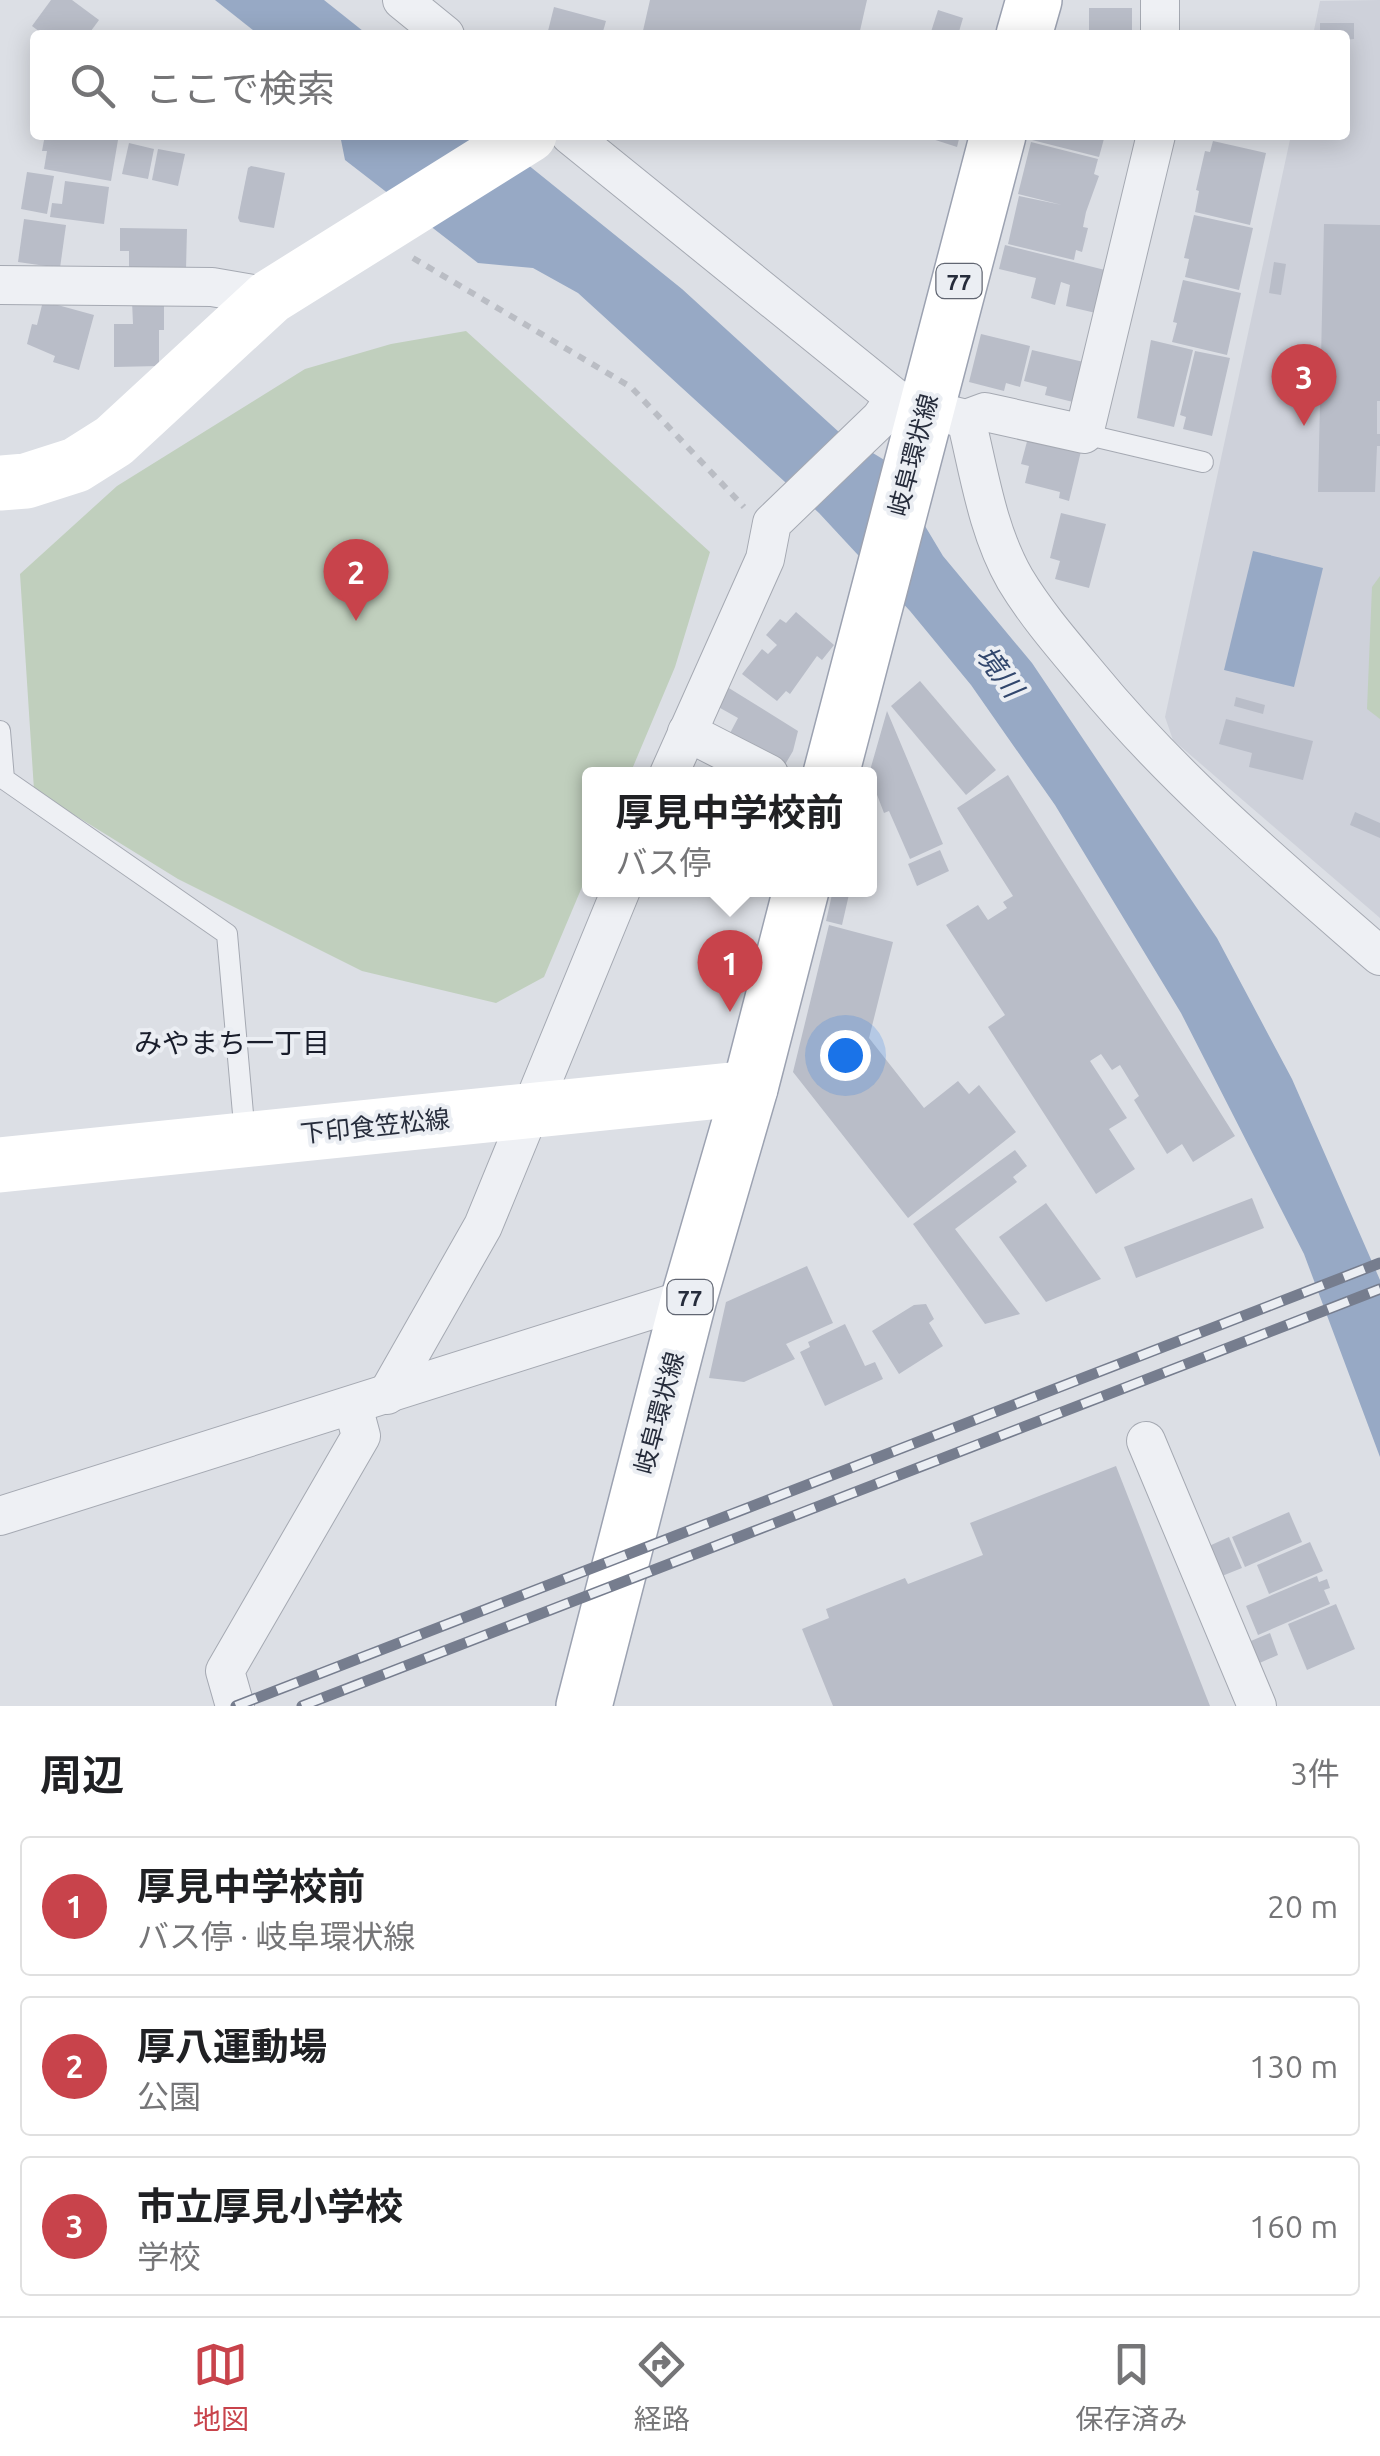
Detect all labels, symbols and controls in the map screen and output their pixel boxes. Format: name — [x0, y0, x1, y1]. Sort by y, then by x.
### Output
search box — [30, 30, 1350, 140]
icon: search — [65, 58, 120, 113]
text: ここで検索 — [145, 67, 335, 109]
road number: 77 — [936, 264, 982, 298]
pin: 3 — [1272, 344, 1336, 426]
street label: 岐阜環状線 — [883, 391, 943, 519]
pin: 2 — [324, 538, 388, 621]
water label: 境川 — [971, 639, 1031, 705]
popup — [582, 767, 877, 897]
text: 厚見中学校前 — [615, 791, 844, 833]
text: バス停 — [615, 844, 712, 880]
pin: 1 — [698, 930, 762, 1012]
district label: みやまち一丁目 — [134, 1027, 330, 1058]
your location — [820, 1030, 871, 1081]
street label: 下印食笠松線 — [299, 1104, 451, 1148]
road number: 77 — [668, 1280, 712, 1314]
street label: 岐阜環状線 — [629, 1349, 689, 1477]
text: 周辺 — [40, 1751, 124, 1798]
text: 3件 — [1290, 1755, 1340, 1791]
text: 厚見中学校前 — [137, 1865, 365, 1907]
text: 1 — [65, 1888, 84, 1924]
text: 20 m — [1267, 1888, 1338, 1924]
text: バス停 · 岐阜環状線 — [137, 1918, 416, 1954]
text: 厚八運動場 — [137, 2025, 327, 2067]
text: 2 — [65, 2048, 84, 2084]
text: 130 m — [1249, 2048, 1338, 2084]
text: 公園 — [137, 2078, 201, 2114]
text: 市立厚見小学校 — [137, 2185, 403, 2227]
text: 3 — [65, 2208, 84, 2244]
text: 160 m — [1249, 2208, 1338, 2244]
text: 学校 — [137, 2238, 201, 2274]
tab: 地図 — [193, 2337, 249, 2437]
tab: 経路 — [634, 2337, 690, 2437]
tab: 保存済み — [1075, 2337, 1187, 2437]

